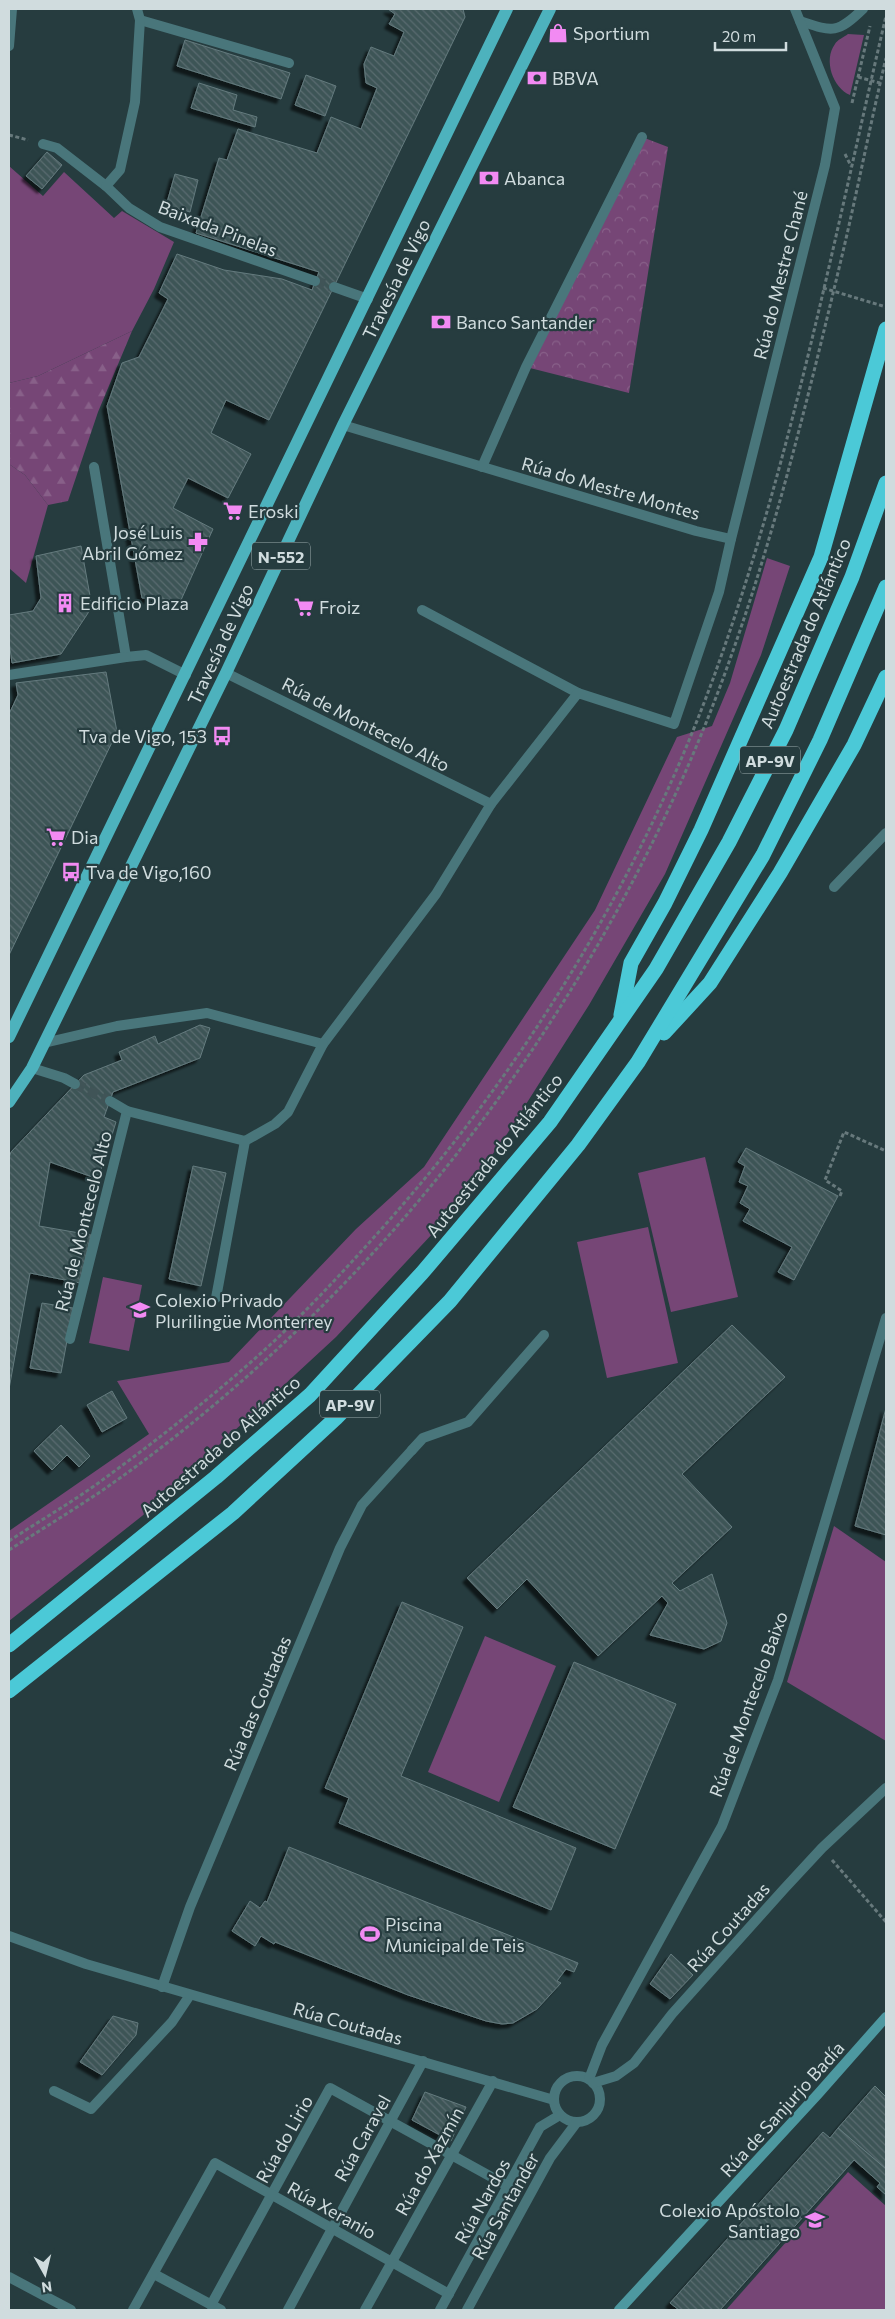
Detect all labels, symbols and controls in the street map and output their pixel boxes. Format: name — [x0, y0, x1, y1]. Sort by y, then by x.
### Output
scale bar — [715, 20, 786, 52]
shop icon: Sportium — [547, 22, 569, 44]
place label: Sportium — [573, 22, 650, 44]
text: 20 m — [722, 27, 756, 45]
bank icon: BBVA — [526, 67, 548, 89]
place label: BBVA — [552, 67, 599, 89]
bank icon: Abanca — [478, 167, 500, 189]
place label: Abanca — [504, 167, 565, 189]
street label: Rúa do Mestre Chané — [748, 188, 812, 362]
street label: Baixada Pinelas — [155, 195, 281, 261]
street label: Travesía de Vigo — [357, 215, 435, 343]
bank icon: Banco Santander — [430, 311, 452, 333]
place label: Banco Santander — [456, 311, 595, 333]
street label: Rúa do Mestre Montes — [519, 452, 703, 524]
supermarket icon: Eroski — [222, 500, 244, 522]
place label: Eroski — [248, 500, 299, 522]
place label: José Luis Abril Gómez — [82, 521, 183, 564]
pharmacy icon: José Luis Abril Gómez — [187, 531, 209, 553]
street label: Autoestrada do Atlántico — [755, 535, 855, 731]
road number: N-552 — [252, 542, 310, 570]
street label: Travesía de Vigo — [182, 580, 258, 708]
building icon: Edificio Plaza — [54, 592, 76, 614]
place label: Edificio Plaza — [80, 592, 189, 614]
supermarket icon: Froiz — [293, 596, 315, 618]
place label: Froiz — [319, 596, 360, 618]
street label: Rúa de Montecelo Alto — [278, 672, 454, 776]
place label: Tva de Vigo, 153 — [79, 725, 207, 747]
bus stop icon: Tva de Vigo, 153 — [211, 725, 233, 747]
road number: AP-9V — [740, 746, 800, 774]
supermarket icon: Dia — [45, 826, 67, 848]
place label: Dia — [71, 826, 98, 848]
bus stop icon: Tva de Vigo,160 — [60, 861, 82, 883]
place label: Tva de Vigo,160 — [86, 861, 212, 883]
street label: Autoestrada do Atlántico — [421, 1069, 567, 1241]
street label: Rúa de Montecelo Alto — [50, 1128, 116, 1314]
place label: Colexio Privado Plurilingüe Monterrey — [155, 1289, 333, 1332]
school or university icon: Colexio Privado Plurilingüe Monterrey — [129, 1299, 151, 1321]
street label: Autoestrada do Atlántico — [136, 1371, 304, 1521]
road number: AP-9V — [320, 1390, 380, 1418]
street label: Rúa de Montecelo Baixo — [704, 1608, 792, 1800]
street label: Rúa das Coutadas — [219, 1632, 295, 1774]
street label: Rúa Coutadas — [682, 1878, 774, 1976]
place label: Piscina Municipal de Teis — [385, 1913, 525, 1956]
sports icon: Piscina Municipal de Teis — [359, 1923, 381, 1945]
street label: Rúa Coutadas — [291, 1997, 405, 2049]
street label: Rúa de Sanjurjo Badía — [715, 2037, 849, 2181]
street label: Rúa do Lirio — [251, 2091, 317, 2187]
street label: Rúa Caravel — [329, 2091, 395, 2185]
street label: Rúa do Xazmín — [390, 2103, 468, 2219]
street label: Rúa Santander — [466, 2148, 544, 2264]
street label: Rúa Nardos — [450, 2155, 514, 2247]
street label: Rúa Xeranio — [284, 2177, 380, 2243]
place label: Colexio Apóstolo Santiago — [659, 2199, 800, 2242]
school or university icon: Colexio Apóstolo Santiago — [804, 2209, 826, 2231]
north arrow — [20, 2249, 70, 2299]
text: N — [40, 2278, 53, 2297]

